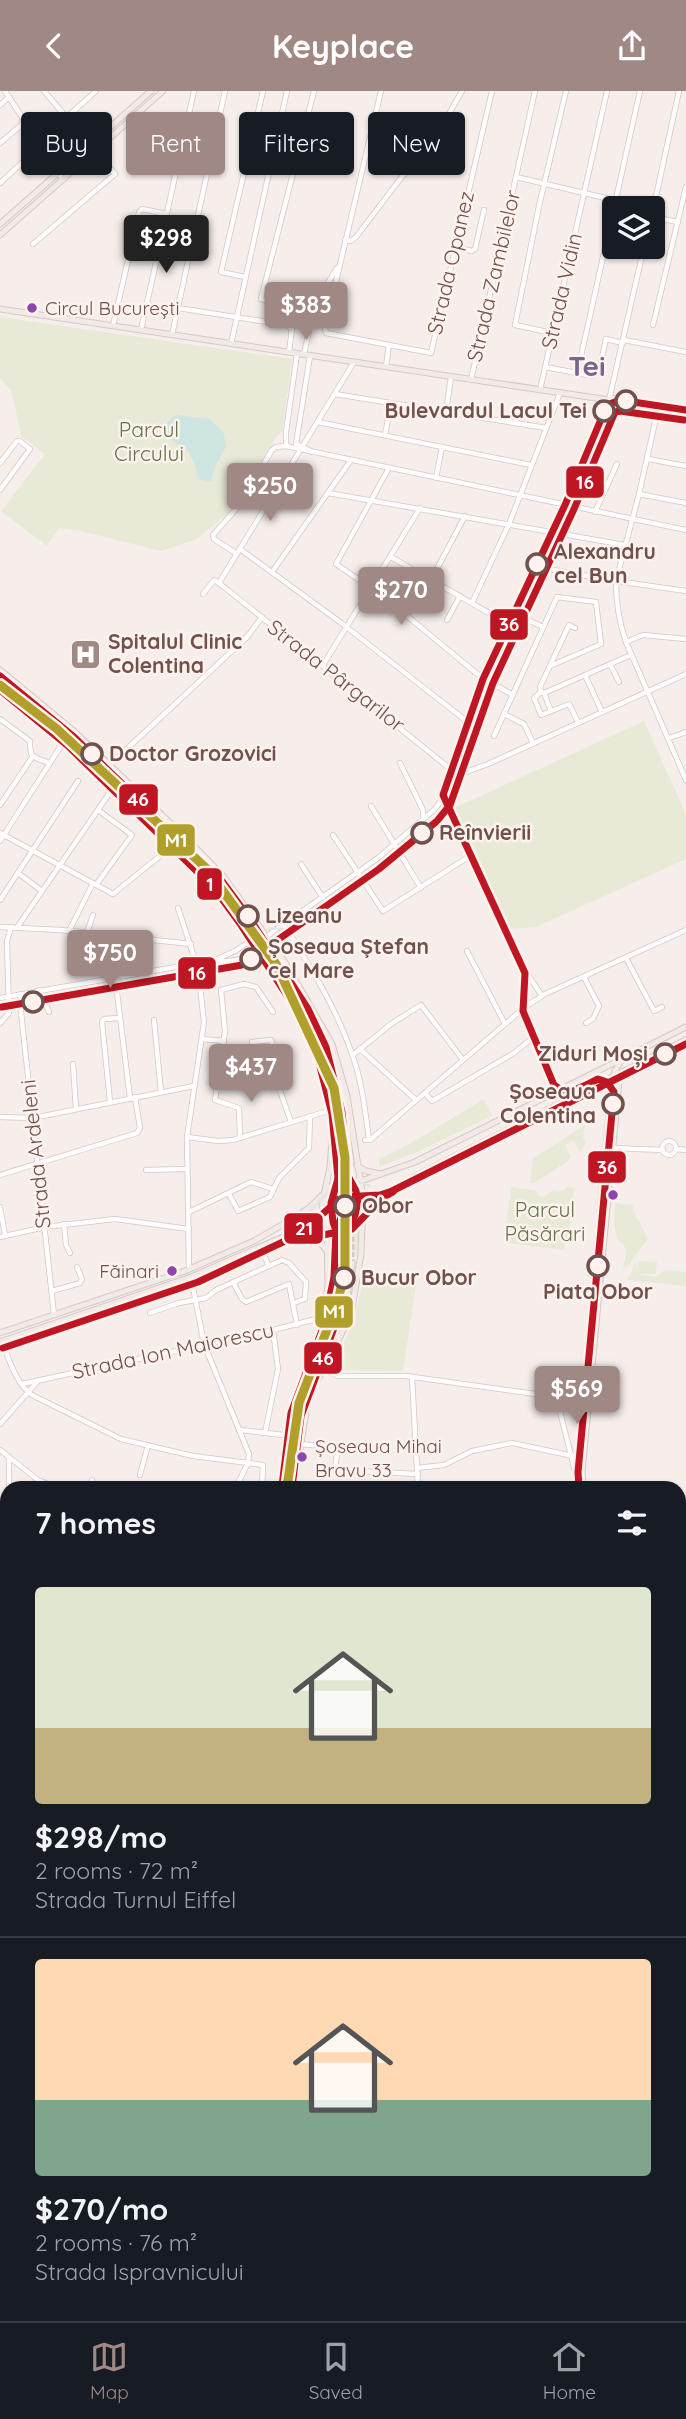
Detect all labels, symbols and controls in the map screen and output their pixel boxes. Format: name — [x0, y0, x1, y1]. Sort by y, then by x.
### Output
text: Keyplace — [272, 26, 414, 66]
icon: back — [35, 27, 73, 65]
icon: share — [613, 27, 651, 65]
chip: Buy — [21, 112, 112, 175]
chip: Rent — [126, 112, 225, 175]
chip: Filters — [239, 112, 354, 175]
chip: New — [368, 112, 465, 175]
street label: Strada Zambilelor — [461, 188, 525, 364]
street label: Strada Opanez — [421, 189, 479, 337]
map controls — [602, 196, 665, 259]
button: layers — [602, 196, 665, 259]
pin: $298 — [125, 215, 207, 275]
text: $298 — [140, 223, 192, 252]
street label: Strada Vidin — [535, 230, 587, 351]
pin: $383 — [265, 282, 347, 342]
text: $383 — [280, 290, 332, 319]
place label: Circul București — [45, 296, 179, 320]
marker: Circul București — [25, 301, 39, 315]
district label: Tei — [568, 348, 606, 383]
unlabelled marker — [615, 390, 637, 412]
place label: Bulevardul Lacul Tei — [384, 397, 587, 423]
marker: Bulevardul Lacul Tei — [593, 400, 615, 422]
park label: Parcul Circului — [114, 416, 184, 466]
pin: $250 — [229, 463, 311, 523]
line badge: 16 — [565, 465, 605, 499]
text: 16 — [576, 470, 594, 494]
text: $250 — [243, 471, 297, 500]
place label: Alexandru cel Bun — [554, 538, 656, 588]
marker: Alexandru cel Bun — [526, 553, 548, 575]
pin: $270 — [360, 567, 442, 627]
text: $270 — [374, 575, 428, 604]
line badge: 36 — [489, 608, 529, 641]
text: 36 — [499, 612, 519, 636]
street label: Strada Pârgarilor — [263, 613, 411, 737]
place label: Spitalul Clinic Colentina — [108, 628, 242, 678]
hospital icon: Spitalul Clinic Colentina — [68, 637, 102, 671]
place label: Doctor Grozovici — [109, 740, 277, 766]
marker: Doctor Grozovici — [81, 743, 103, 765]
line badge: 46 — [118, 783, 159, 816]
text: 46 — [127, 787, 149, 811]
place label: Reînvierii — [439, 819, 531, 845]
marker: Reînvierii — [411, 822, 433, 844]
line badge: M1 — [156, 823, 196, 857]
text: M1 — [165, 828, 187, 852]
line badge: 1 — [196, 867, 223, 901]
text: 1 — [206, 872, 214, 896]
place label: Lizeanu — [265, 902, 342, 928]
marker: Lizeanu — [237, 905, 259, 927]
pin: $750 — [69, 930, 151, 990]
place label: Șoseaua Ștefan cel Mare — [268, 933, 429, 983]
text: $750 — [83, 938, 137, 967]
marker: Șoseaua Ștefan cel Mare — [240, 948, 262, 970]
line badge: 16 — [177, 956, 217, 990]
text: 16 — [188, 961, 206, 985]
unlabelled marker — [22, 991, 44, 1013]
place label: Ziduri Moși — [538, 1040, 648, 1068]
marker: Ziduri Moși — [654, 1043, 676, 1065]
pin: $437 — [210, 1045, 292, 1104]
text: $437 — [225, 1052, 277, 1081]
street label: Strada Ardeleni — [14, 1078, 56, 1230]
place label: Șoseaua Colentina — [500, 1078, 596, 1128]
marker: Șoseaua Colentina — [602, 1093, 624, 1115]
line badge: 36 — [587, 1150, 627, 1184]
text: 36 — [597, 1155, 617, 1179]
unlabelled marker — [606, 1188, 620, 1202]
place label: Obor — [362, 1192, 413, 1218]
marker: Obor — [334, 1195, 356, 1217]
park label: Parcul Păsărari — [504, 1196, 586, 1246]
line badge: 21 — [283, 1212, 324, 1245]
text: 21 — [295, 1216, 313, 1240]
marker: Piata Obor — [587, 1255, 609, 1277]
place label: Făinari — [99, 1259, 159, 1283]
marker: Făinari — [165, 1264, 179, 1278]
place label: Bucur Obor — [361, 1264, 477, 1290]
marker: Bucur Obor — [333, 1267, 355, 1289]
place label: Piata Obor — [543, 1278, 653, 1304]
line badge: M1 — [314, 1295, 354, 1329]
text: M1 — [323, 1299, 345, 1323]
street label: Strada Ion Maiorescu — [69, 1316, 276, 1384]
line badge: 46 — [303, 1341, 343, 1375]
text: 46 — [312, 1346, 334, 1370]
pin: $569 — [536, 1367, 618, 1426]
text: $569 — [551, 1374, 603, 1403]
place label: Șoseaua Mihai Bravu 33 — [315, 1434, 442, 1482]
marker: Șoseaua Mihai Bravu 33 — [295, 1450, 309, 1464]
text: 7 homes — [35, 1504, 156, 1542]
icon: filters — [613, 1504, 651, 1542]
icon: home — [280, 1633, 406, 1759]
text: $298/mo — [35, 1818, 167, 1856]
text: 2 rooms · 72 m² — [35, 1856, 198, 1885]
text: Strada Turnul Eiffel — [35, 1885, 236, 1914]
icon: home — [280, 2005, 406, 2131]
text: $270/mo — [35, 2190, 168, 2228]
text: 2 rooms · 76 m² — [35, 2228, 197, 2257]
text: Strada Ispravnicului — [35, 2257, 244, 2286]
tab: Map — [90, 2338, 129, 2404]
tab: Saved — [309, 2338, 363, 2404]
tab: Home — [543, 2338, 596, 2404]

